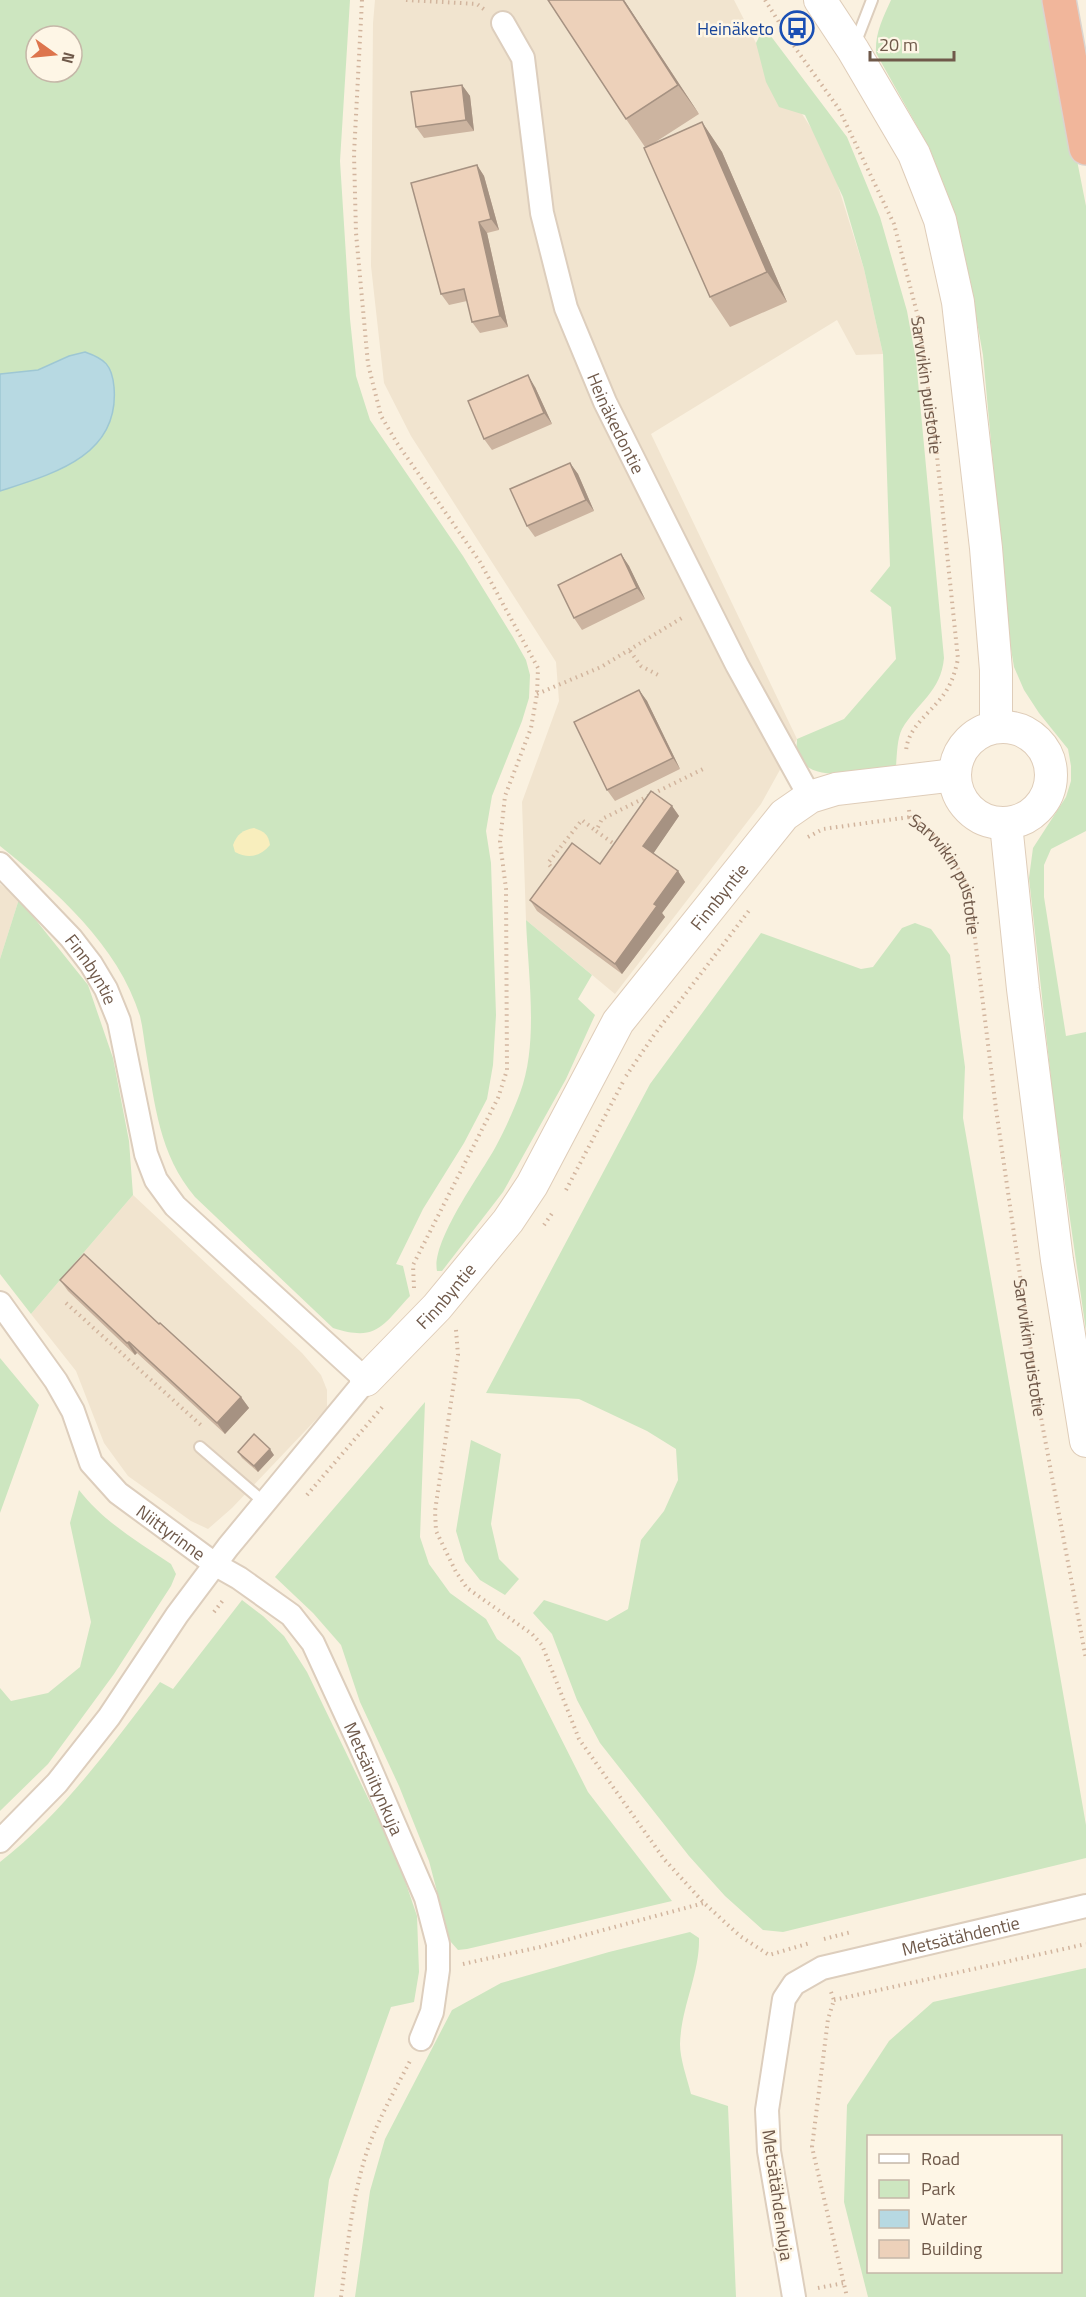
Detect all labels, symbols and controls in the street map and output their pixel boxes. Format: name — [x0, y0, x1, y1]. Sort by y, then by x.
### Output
bus stop icon: Heinäketo — [779, 10, 815, 46]
place label: Heinäketo — [697, 15, 774, 42]
north arrow — [24, 24, 84, 84]
scale bar — [870, 24, 954, 62]
text: 20 m — [879, 31, 918, 58]
text: N — [55, 49, 82, 66]
street label: Sarvvikin puistotie — [905, 314, 950, 455]
street label: Heinäkedontie — [581, 368, 652, 478]
street label: Sarvvikin puistotie — [904, 806, 988, 936]
street label: Finnbyntie — [683, 857, 754, 936]
street label: Finnbyntie — [59, 928, 124, 1008]
street label: Finnbyntie — [409, 1257, 482, 1335]
street label: Sarvvikin puistotie — [1007, 1277, 1054, 1419]
street label: Niittyrinne — [131, 1498, 212, 1567]
street label: Metsäniitynkuja — [338, 1717, 411, 1839]
street label: Metsätähdentie — [899, 1909, 1022, 1962]
street label: Metsätähdenkuja — [755, 2128, 801, 2262]
legend — [867, 2135, 1062, 2273]
text: Road — [921, 2145, 960, 2172]
text: Park — [921, 2175, 956, 2202]
text: Water — [921, 2205, 967, 2232]
text: Building — [921, 2235, 982, 2262]

